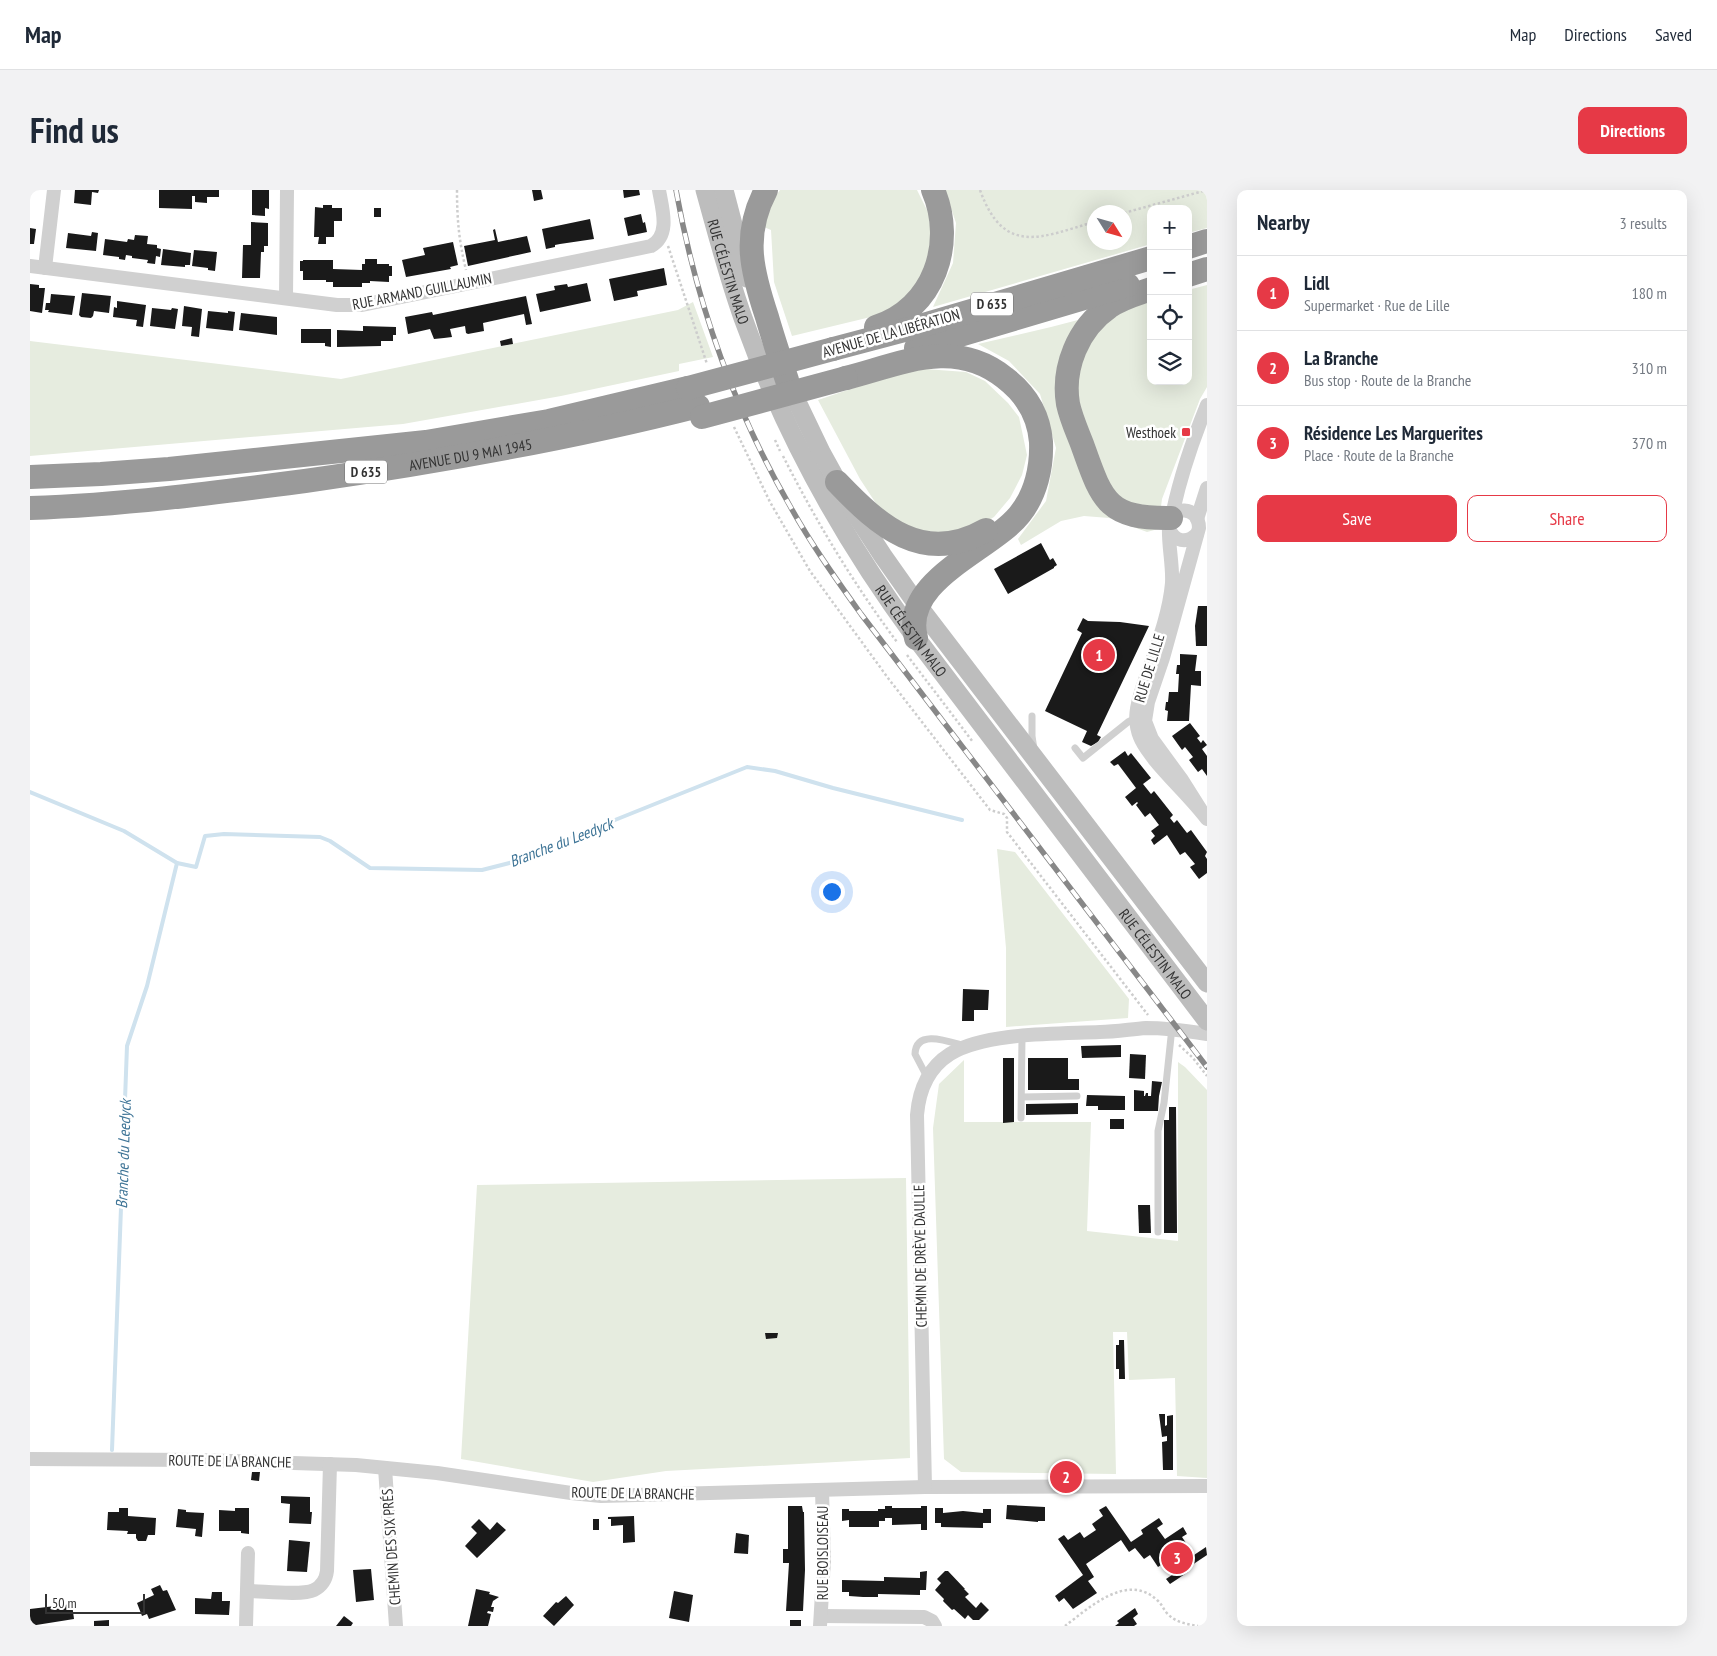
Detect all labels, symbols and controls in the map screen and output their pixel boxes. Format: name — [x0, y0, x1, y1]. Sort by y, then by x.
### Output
text: Map — [25, 19, 62, 50]
text: Map — [1510, 23, 1536, 46]
text: Directions — [1564, 23, 1627, 46]
text: Saved — [1655, 23, 1692, 46]
text: Find us — [30, 107, 119, 153]
button: Directions — [1578, 107, 1687, 154]
north arrow — [1087, 205, 1132, 250]
map controls — [1147, 205, 1192, 385]
button: + — [1147, 205, 1192, 250]
text: Nearby — [1257, 209, 1310, 236]
text: 3 results — [1620, 213, 1667, 233]
street label: RUE CÉLESTIN MALO — [704, 217, 754, 327]
button: − — [1147, 250, 1192, 295]
street label: RUE ARMAND GUILLAUMIN — [351, 268, 493, 314]
text: Lidl — [1304, 271, 1329, 295]
text: 1 — [1269, 283, 1277, 303]
text: 180 m — [1632, 283, 1667, 303]
road number: D 635 — [971, 292, 1013, 316]
button: locate — [1147, 295, 1192, 340]
text: Supermarket · Rue de Lille — [1304, 295, 1450, 315]
street label: AVENUE DE LA LIBÉRATION — [820, 304, 962, 362]
button: layers — [1147, 340, 1192, 385]
text: La Branche — [1304, 346, 1378, 370]
text: 2 — [1269, 358, 1277, 378]
text: 310 m — [1632, 358, 1667, 378]
text: Bus stop · Route de la Branche — [1304, 370, 1471, 390]
text: Résidence Les Marguerites — [1304, 421, 1483, 445]
place label: Westhoek — [1126, 423, 1176, 442]
marker: Westhoek — [1180, 426, 1192, 438]
text: 3 — [1269, 433, 1277, 453]
text: 370 m — [1632, 433, 1667, 453]
street label: AVENUE DU 9 MAI 1945 — [407, 434, 534, 474]
text: Place · Route de la Branche — [1304, 445, 1454, 465]
road number: D 635 — [345, 460, 387, 484]
button: Save — [1257, 495, 1457, 542]
button: Share — [1467, 495, 1667, 542]
street label: RUE CÉLESTIN MALO — [872, 581, 951, 680]
street label: RUE DE LILLE — [1130, 631, 1168, 705]
pin: 1 — [1083, 636, 1115, 674]
water label: Branche du Leedyck — [506, 812, 617, 871]
your location — [819, 879, 845, 905]
street label: RUE CÉLESTIN MALO — [1115, 905, 1196, 1003]
water label: Branche du Leedyck — [111, 1097, 135, 1209]
street label: CHEMIN DE DRÈVE DAULLE — [909, 1185, 931, 1327]
street label: ROUTE DE LA BRANCHE — [168, 1450, 292, 1472]
pin: 2 — [1050, 1458, 1082, 1496]
street label: ROUTE DE LA BRANCHE — [571, 1482, 695, 1504]
street label: CHEMIN DES SIX PRÉS — [377, 1488, 405, 1606]
street label: RUE BOISLOISEAU — [813, 1506, 832, 1600]
pin: 3 — [1161, 1539, 1193, 1577]
scale bar — [45, 1591, 145, 1614]
text: 50 m — [52, 1594, 77, 1612]

